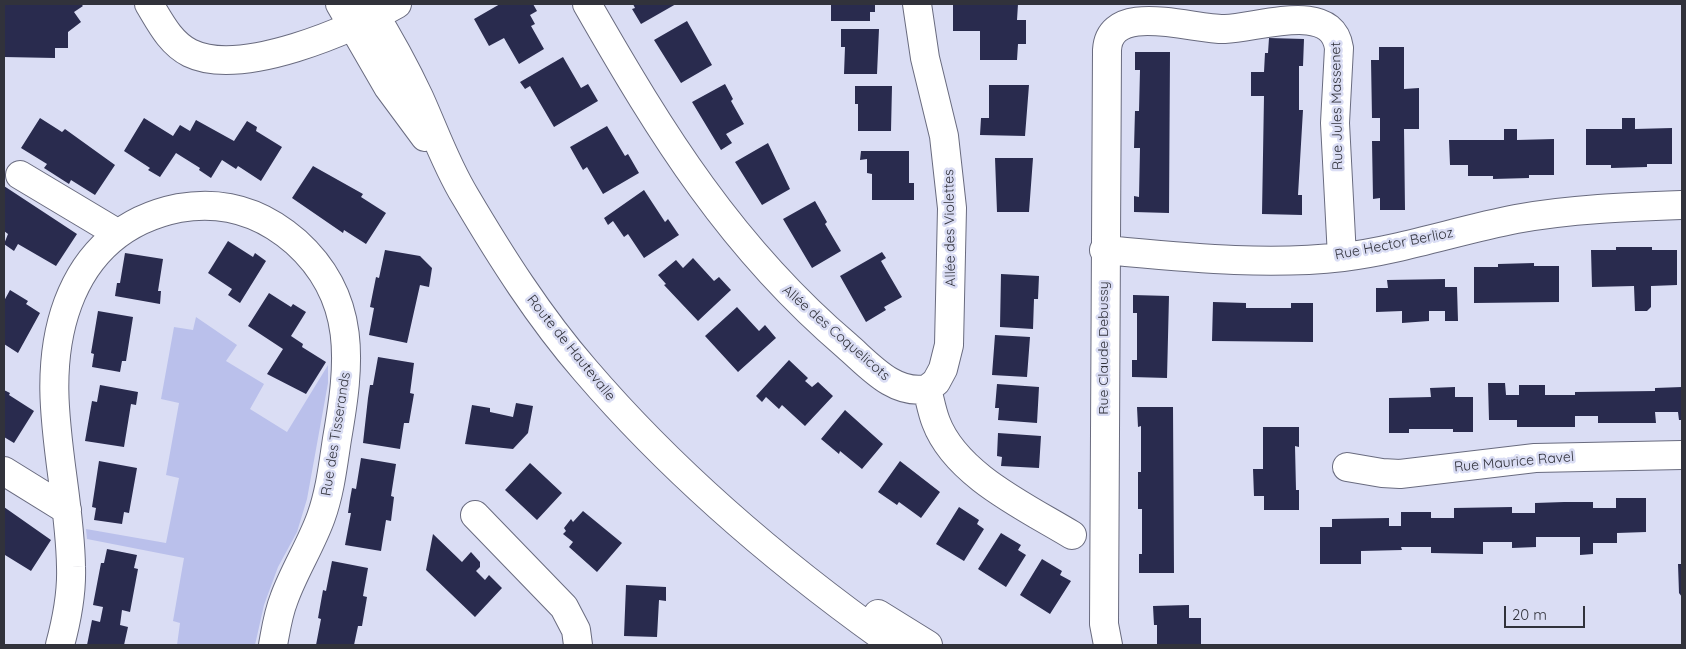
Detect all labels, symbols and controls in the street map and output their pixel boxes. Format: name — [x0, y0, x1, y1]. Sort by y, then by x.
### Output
street label: Rue Jules Massenet — [1327, 42, 1347, 170]
street label: Allée des Violettes — [941, 169, 959, 287]
street label: Rue Hector Berlioz — [1333, 224, 1455, 264]
street label: Rue Claude Debussy — [1096, 281, 1112, 415]
street label: Allée des Coquelicots — [779, 282, 893, 384]
street label: Route de Hautevalle — [523, 292, 619, 404]
street label: Rue des Tisserands — [318, 371, 354, 497]
street label: Rue Maurice Ravel — [1453, 448, 1575, 476]
scale bar — [1506, 596, 1587, 628]
text: 20 m — [1512, 605, 1547, 624]

